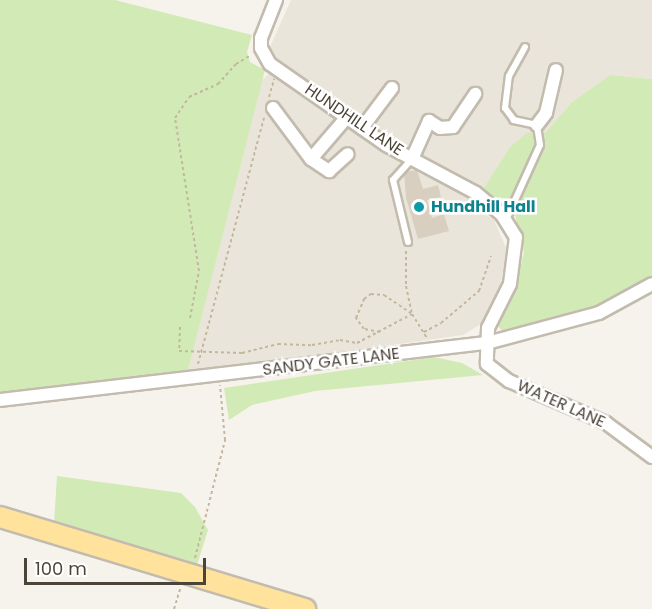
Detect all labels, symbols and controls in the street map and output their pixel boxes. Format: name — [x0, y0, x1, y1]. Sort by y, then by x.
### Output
street label: HUNDHILL LANE — [301, 80, 407, 160]
place label: Hundhill Hall — [431, 197, 535, 217]
marker: Hundhill Hall — [412, 200, 426, 214]
street label: SANDY GATE LANE — [261, 344, 401, 380]
street label: WATER LANE — [514, 376, 608, 432]
scale bar — [27, 546, 208, 584]
text: 100 m — [35, 556, 87, 581]

